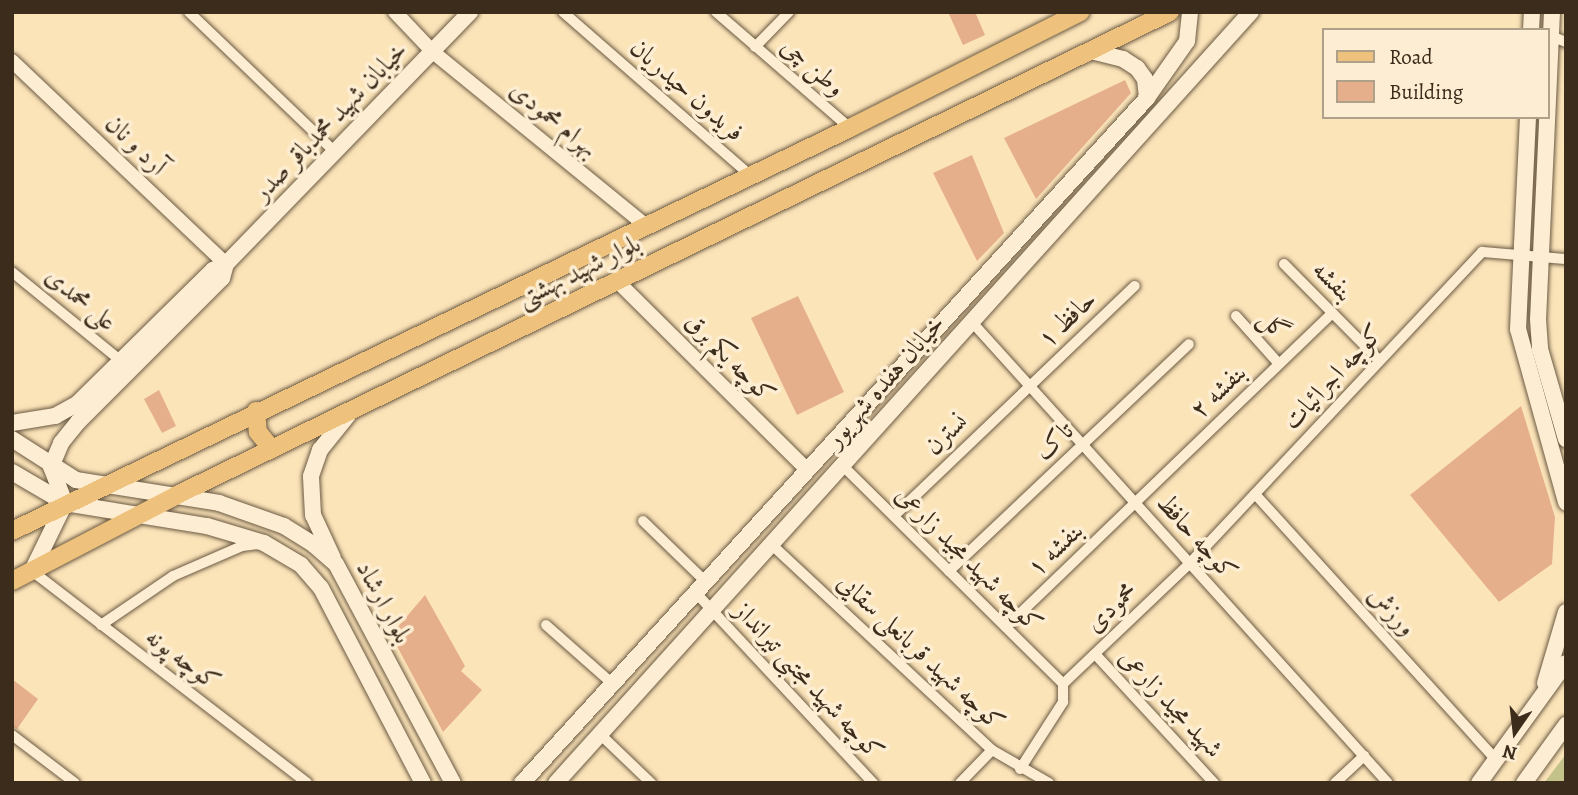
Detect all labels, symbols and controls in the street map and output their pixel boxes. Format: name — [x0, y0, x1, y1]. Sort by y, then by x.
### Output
legend — [1322, 28, 1550, 119]
street label: وطن چی — [775, 31, 851, 103]
street label: فریدون حیدریان — [624, 32, 750, 148]
street label: خیابان شهید محمدباقر صدر — [246, 35, 414, 207]
text: Road — [1389, 43, 1433, 71]
street label: بهرام محمودی — [503, 74, 605, 164]
text: Building — [1389, 78, 1463, 106]
street label: آرد و نان — [98, 108, 174, 182]
street label: بلوار شهید بهشتی — [512, 228, 646, 314]
street label: بنفشه — [1306, 254, 1360, 308]
street label: علی محمدی — [39, 260, 123, 338]
street label: حافظ ۱ — [1031, 284, 1103, 354]
street label: گل — [1252, 303, 1296, 347]
street label: کوچه یکم برق — [678, 306, 782, 410]
street label: خیابان هفده شهریور — [819, 308, 951, 454]
street label: کوچه اجرائیات — [1276, 318, 1390, 436]
street label: بنفشه ۲ — [1184, 357, 1252, 425]
street label: نسترن — [918, 406, 974, 462]
street label: تاک — [1028, 415, 1080, 467]
street label: کوچه شهید مجید زارعی — [889, 479, 1049, 639]
street label: کوچه حافظ — [1150, 487, 1244, 587]
street label: بنفشه ۱ — [1021, 515, 1089, 583]
street label: بلوار ارشاد — [349, 555, 419, 649]
street label: کوچه شهید قربانعلی سقایی — [831, 566, 1011, 738]
street label: محمودی — [1079, 575, 1143, 639]
street label: ورزش — [1361, 579, 1423, 643]
street label: کوچه شهید مجتبی تیرانداز — [728, 595, 890, 767]
street label: کوچه پونه — [139, 621, 227, 697]
street label: شهید مجید زارعی — [1112, 642, 1230, 764]
north arrow — [1480, 697, 1550, 767]
text: N — [1500, 738, 1520, 767]

